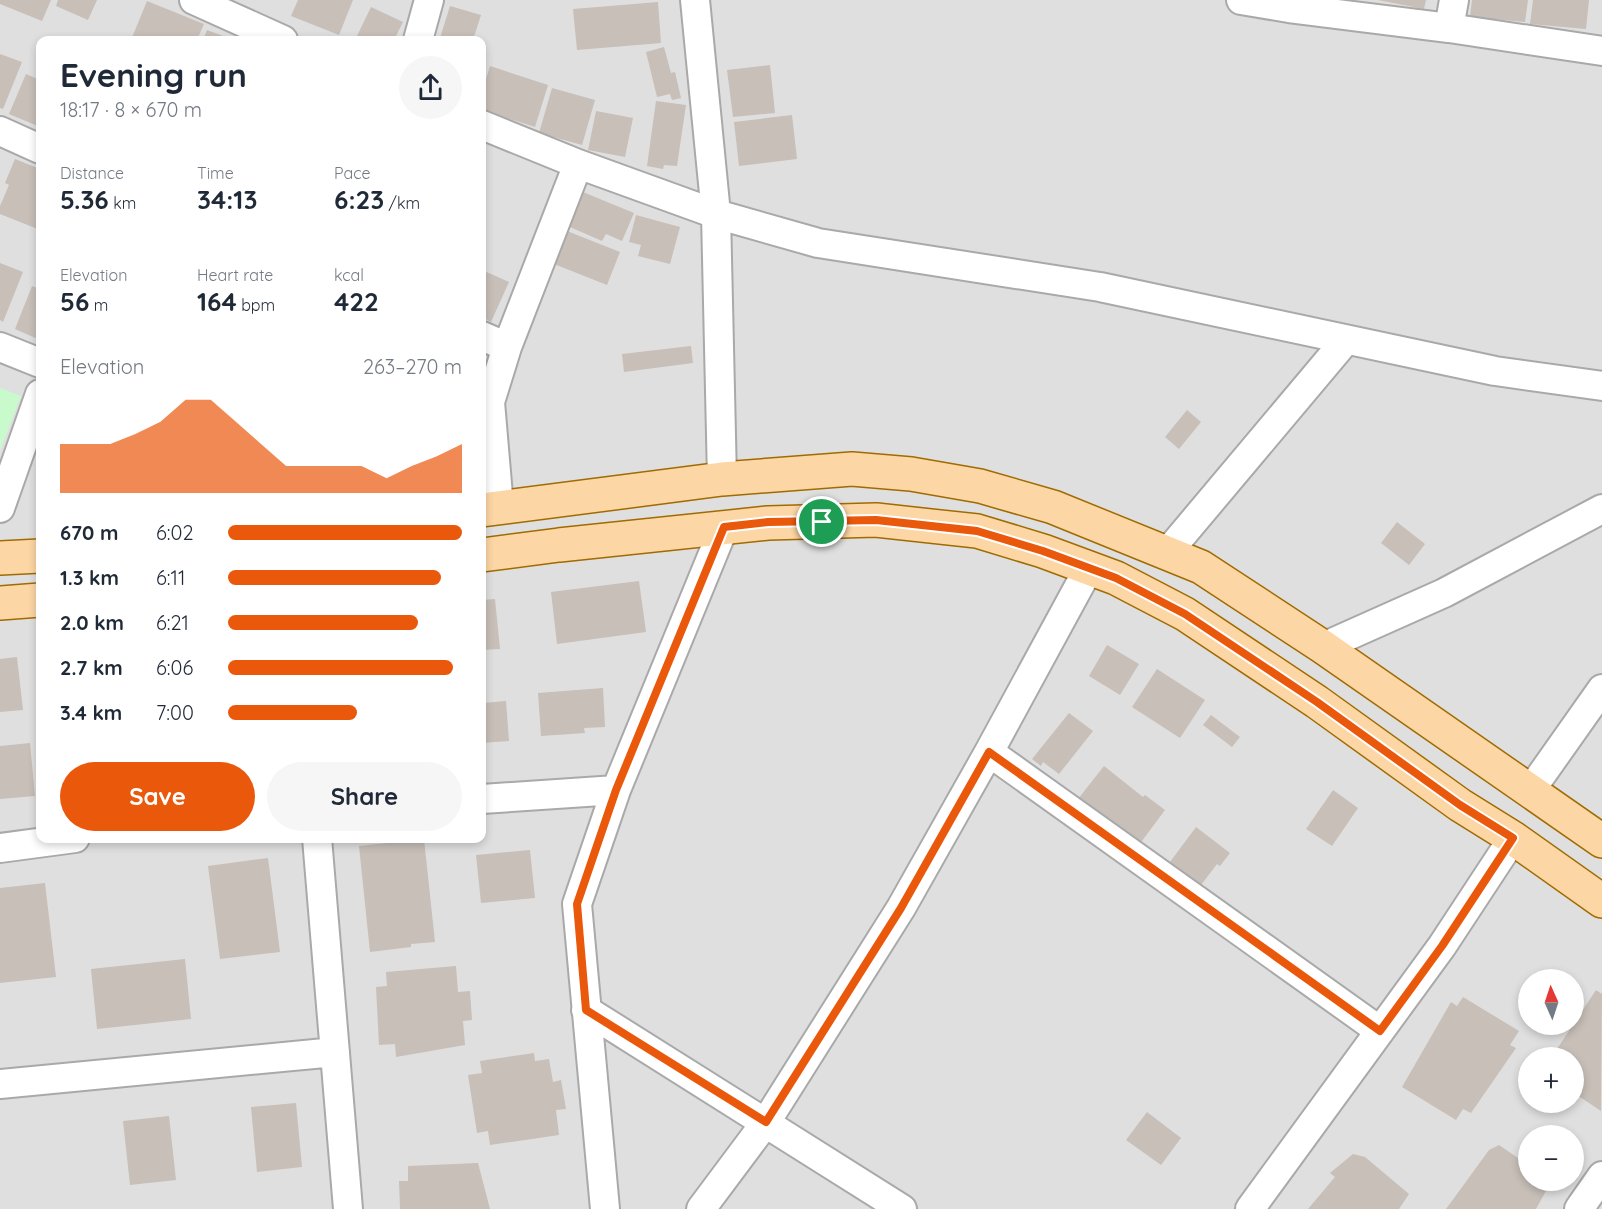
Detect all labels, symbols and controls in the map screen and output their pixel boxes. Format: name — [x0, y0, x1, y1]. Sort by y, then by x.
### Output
text: Evening run — [60, 54, 247, 95]
button: share — [399, 56, 462, 119]
text: 18:17 · 8 × 670 m — [60, 97, 202, 122]
text: Distance — [60, 163, 124, 183]
text: Time — [197, 163, 234, 183]
text: Pace — [334, 163, 370, 183]
text: 5.36 — [60, 183, 109, 216]
text: 34:13 — [197, 183, 257, 216]
text: 6:23 — [334, 183, 384, 216]
text: km — [109, 193, 136, 213]
text: /km — [384, 193, 420, 213]
text: Elevation — [60, 265, 127, 285]
text: Heart rate — [197, 265, 273, 285]
text: kcal — [334, 265, 364, 285]
text: 56 — [60, 285, 89, 318]
text: 164 — [197, 285, 237, 318]
text: 422 — [334, 285, 379, 318]
text: m — [89, 295, 108, 315]
text: bpm — [237, 295, 275, 315]
text: Elevation — [60, 354, 144, 379]
text: 263–270 m — [363, 354, 462, 379]
pin — [796, 496, 847, 547]
icon: arrive — [805, 505, 838, 538]
text: 670 m — [60, 520, 118, 545]
text: 6:02 — [156, 520, 193, 545]
text: 1.3 km — [60, 565, 119, 590]
text: 6:11 — [156, 565, 185, 590]
text: 2.0 km — [60, 610, 124, 635]
text: 6:21 — [156, 610, 189, 635]
text: 2.7 km — [60, 655, 123, 680]
text: 6:06 — [156, 655, 193, 680]
text: 3.4 km — [60, 700, 122, 725]
text: 7:00 — [156, 700, 194, 725]
button: Save — [60, 762, 255, 831]
button: Share — [267, 762, 462, 831]
north arrow — [1518, 969, 1584, 1035]
map controls — [1518, 969, 1584, 1191]
button: + — [1518, 1047, 1584, 1113]
button: − — [1518, 1125, 1584, 1191]

